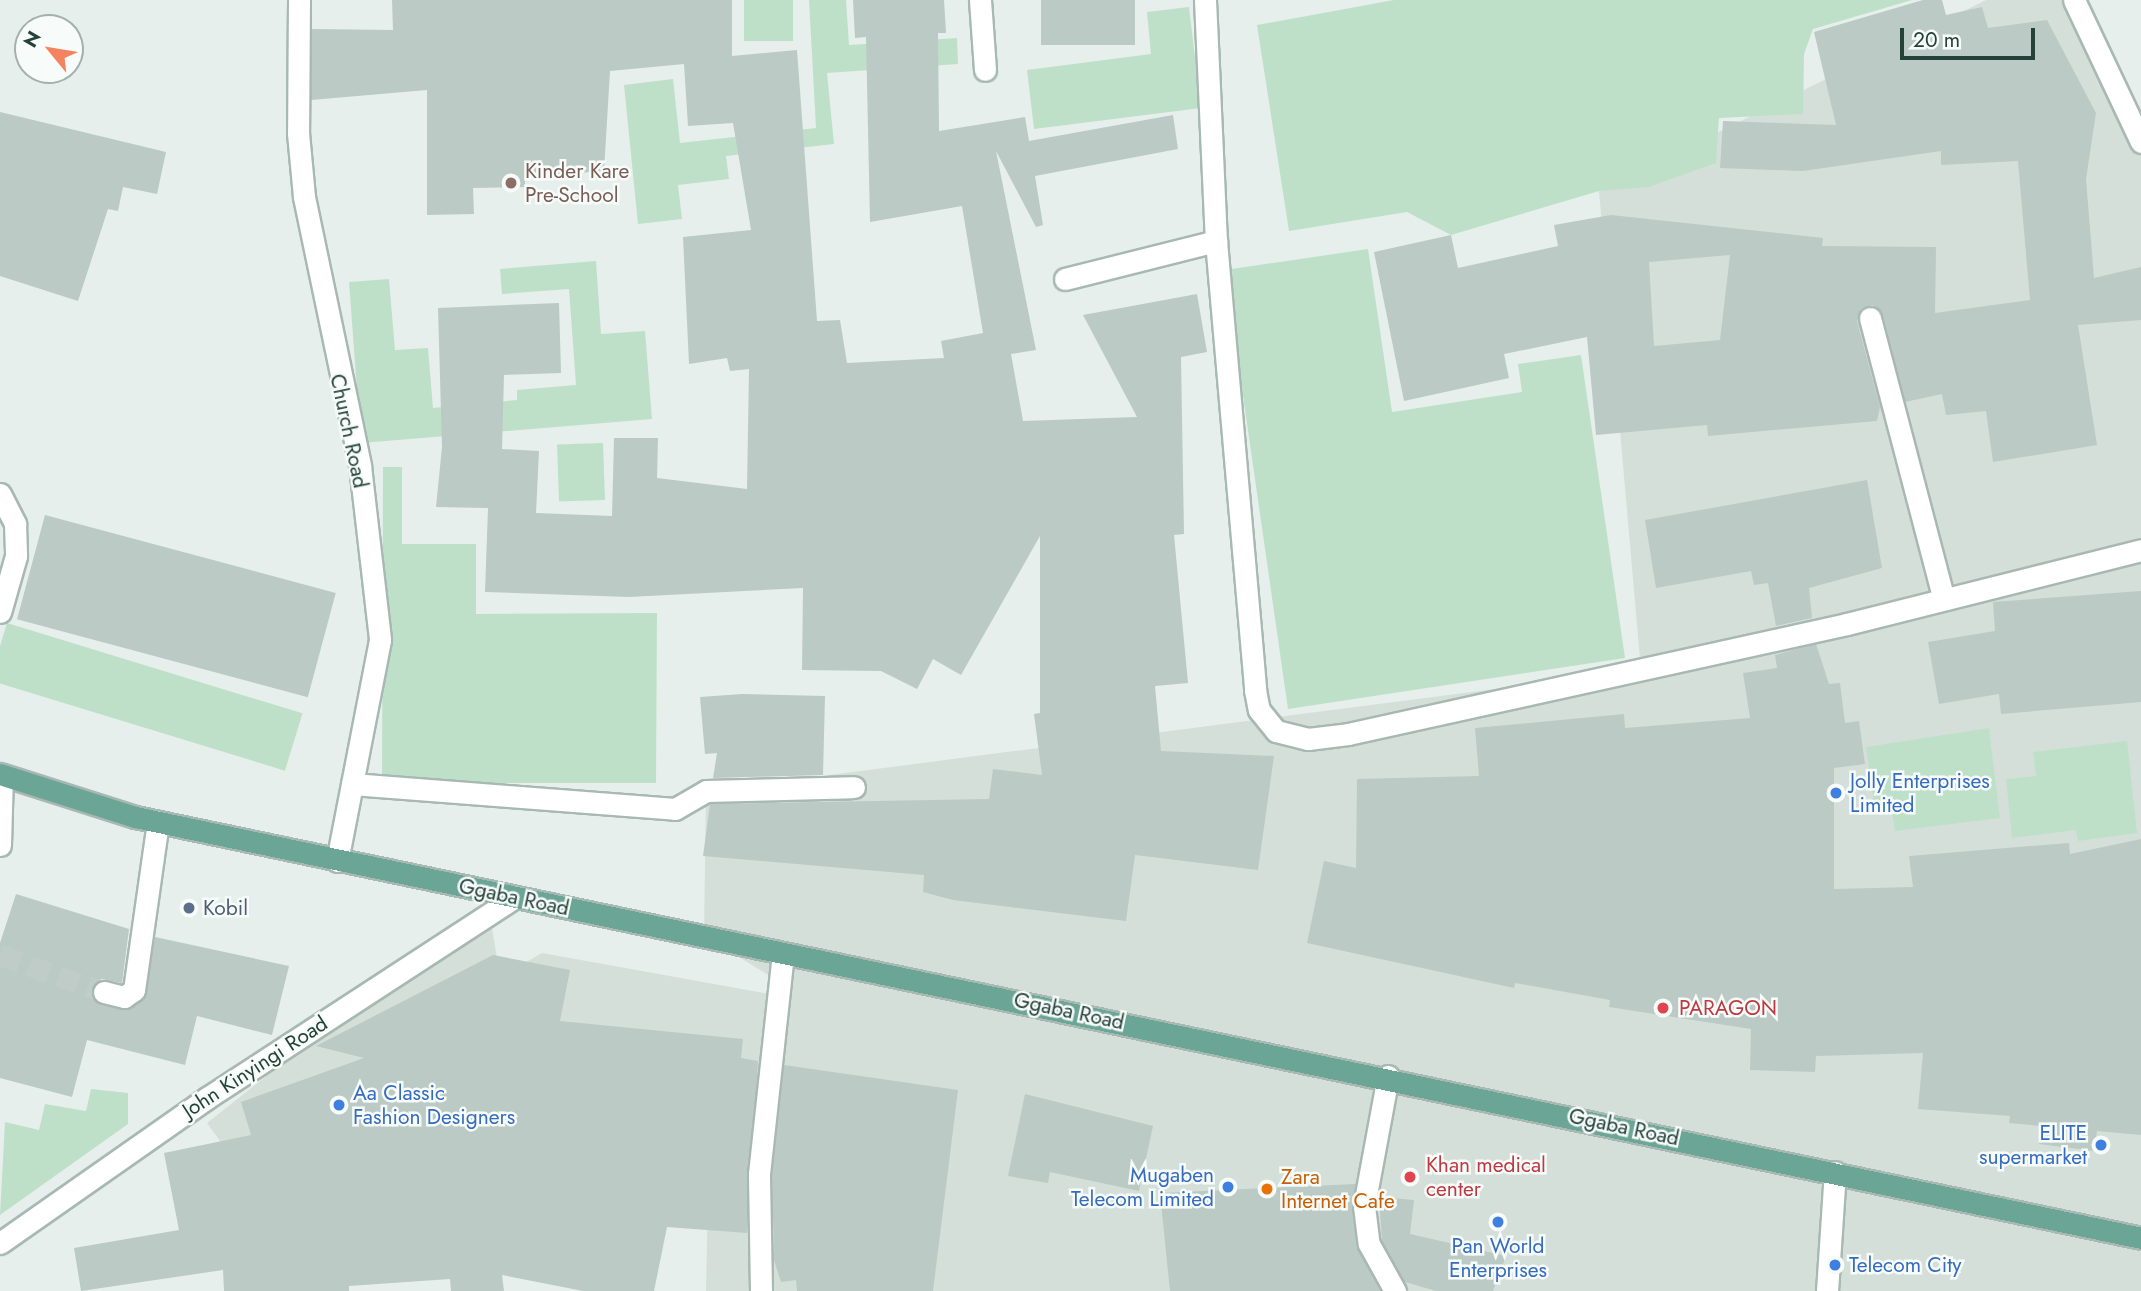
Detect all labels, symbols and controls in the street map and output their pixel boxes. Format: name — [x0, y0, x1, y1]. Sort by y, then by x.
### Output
north arrow — [14, 14, 84, 84]
scale bar — [1903, 14, 2038, 58]
text: 20 m — [1913, 25, 1960, 55]
text: N — [17, 26, 48, 53]
place label: Kinder Kare Pre-School — [525, 158, 629, 208]
marker: Kinder Kare Pre-School — [503, 175, 519, 191]
street label: Church Road — [325, 372, 373, 490]
place label: Jolly Enterprises Limited — [1850, 768, 1990, 818]
marker: Jolly Enterprises Limited — [1828, 785, 1844, 801]
street label: Ggaba Road — [457, 873, 571, 921]
place label: Kobil — [203, 895, 248, 921]
marker: Kobil — [181, 900, 197, 916]
street label: Ggaba Road — [1012, 987, 1126, 1035]
place label: PARAGON — [1679, 995, 1777, 1021]
marker: PARAGON — [1653, 998, 1673, 1018]
street label: John Kinyingi Road — [178, 1011, 332, 1123]
place label: Aa Classic Fashion Designers — [353, 1080, 515, 1130]
marker: Aa Classic Fashion Designers — [331, 1097, 347, 1113]
street label: Ggaba Road — [1567, 1103, 1681, 1151]
place label: ELITE supermarket — [1979, 1120, 2087, 1170]
marker: ELITE supermarket — [2093, 1137, 2109, 1153]
place label: Khan medical center — [1426, 1152, 1546, 1202]
place label: Mugaben Telecom Limited — [1071, 1162, 1214, 1212]
place label: Zara Internet Cafe — [1281, 1164, 1395, 1214]
marker: Khan medical center — [1400, 1167, 1420, 1187]
marker: Mugaben Telecom Limited — [1220, 1179, 1236, 1195]
marker: Zara Internet Cafe — [1259, 1181, 1275, 1197]
marker: Pan World Enterprises — [1490, 1214, 1506, 1230]
place label: Pan World Enterprises — [1449, 1233, 1547, 1283]
place label: Telecom City — [1849, 1252, 1961, 1278]
marker: Telecom City — [1827, 1257, 1843, 1273]

